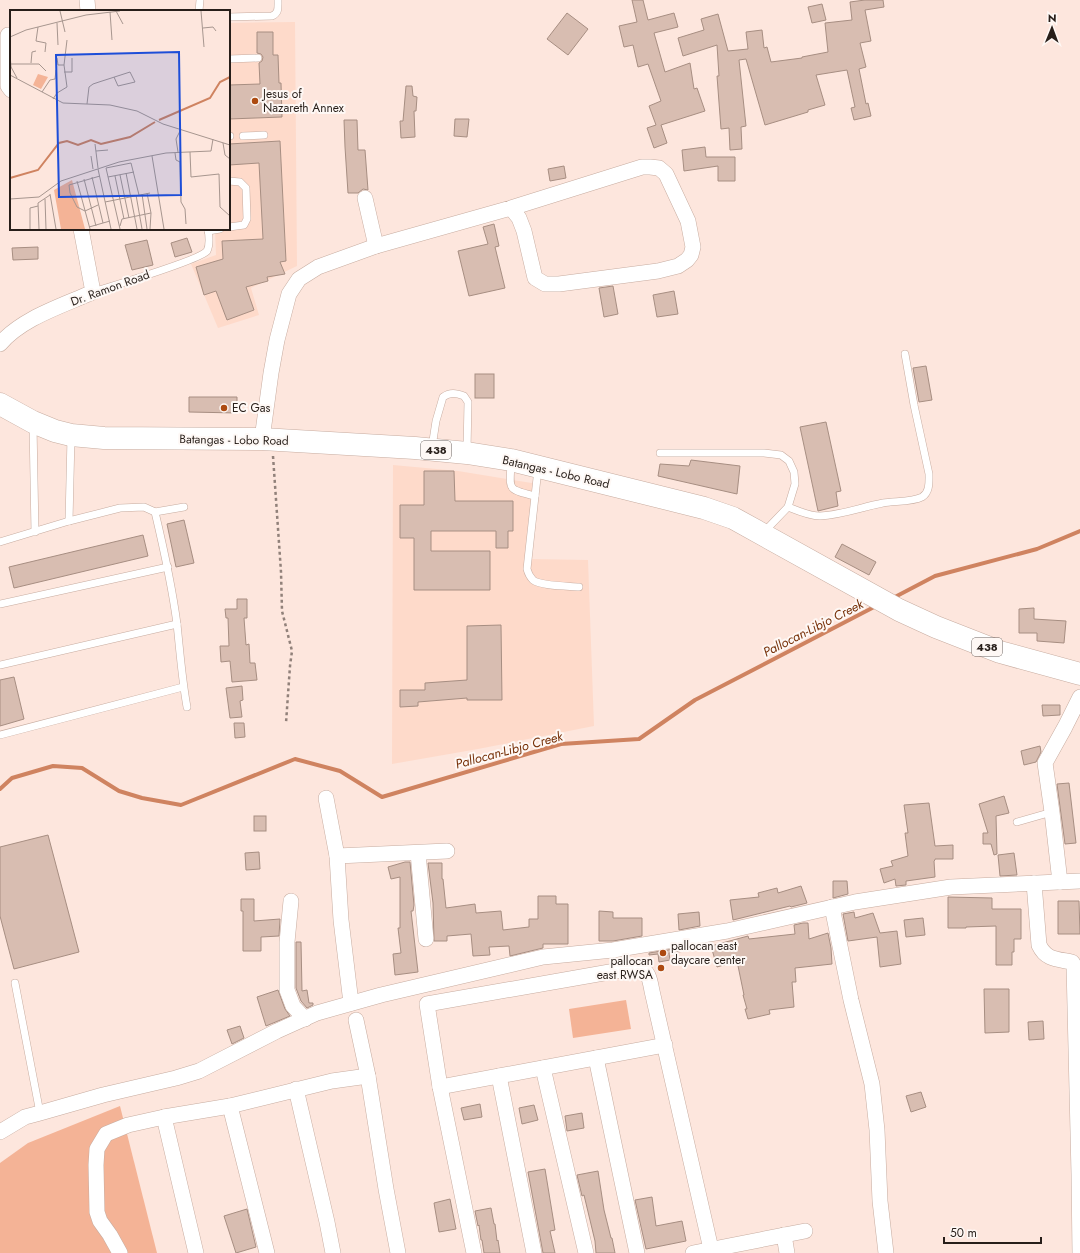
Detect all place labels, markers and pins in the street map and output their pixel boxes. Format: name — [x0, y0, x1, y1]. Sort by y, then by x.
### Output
place label: Jesus of Nazareth Annex — [261, 85, 345, 117]
marker: Jesus of Nazareth Annex — [250, 96, 260, 106]
place label: EC Gas — [232, 399, 270, 417]
marker: EC Gas — [219, 403, 229, 413]
place label: pallocan east daycare center — [671, 937, 746, 969]
marker: pallocan east daycare center — [658, 948, 668, 958]
place label: pallocan east RWSA — [597, 952, 653, 984]
marker: pallocan east RWSA — [656, 963, 666, 973]

